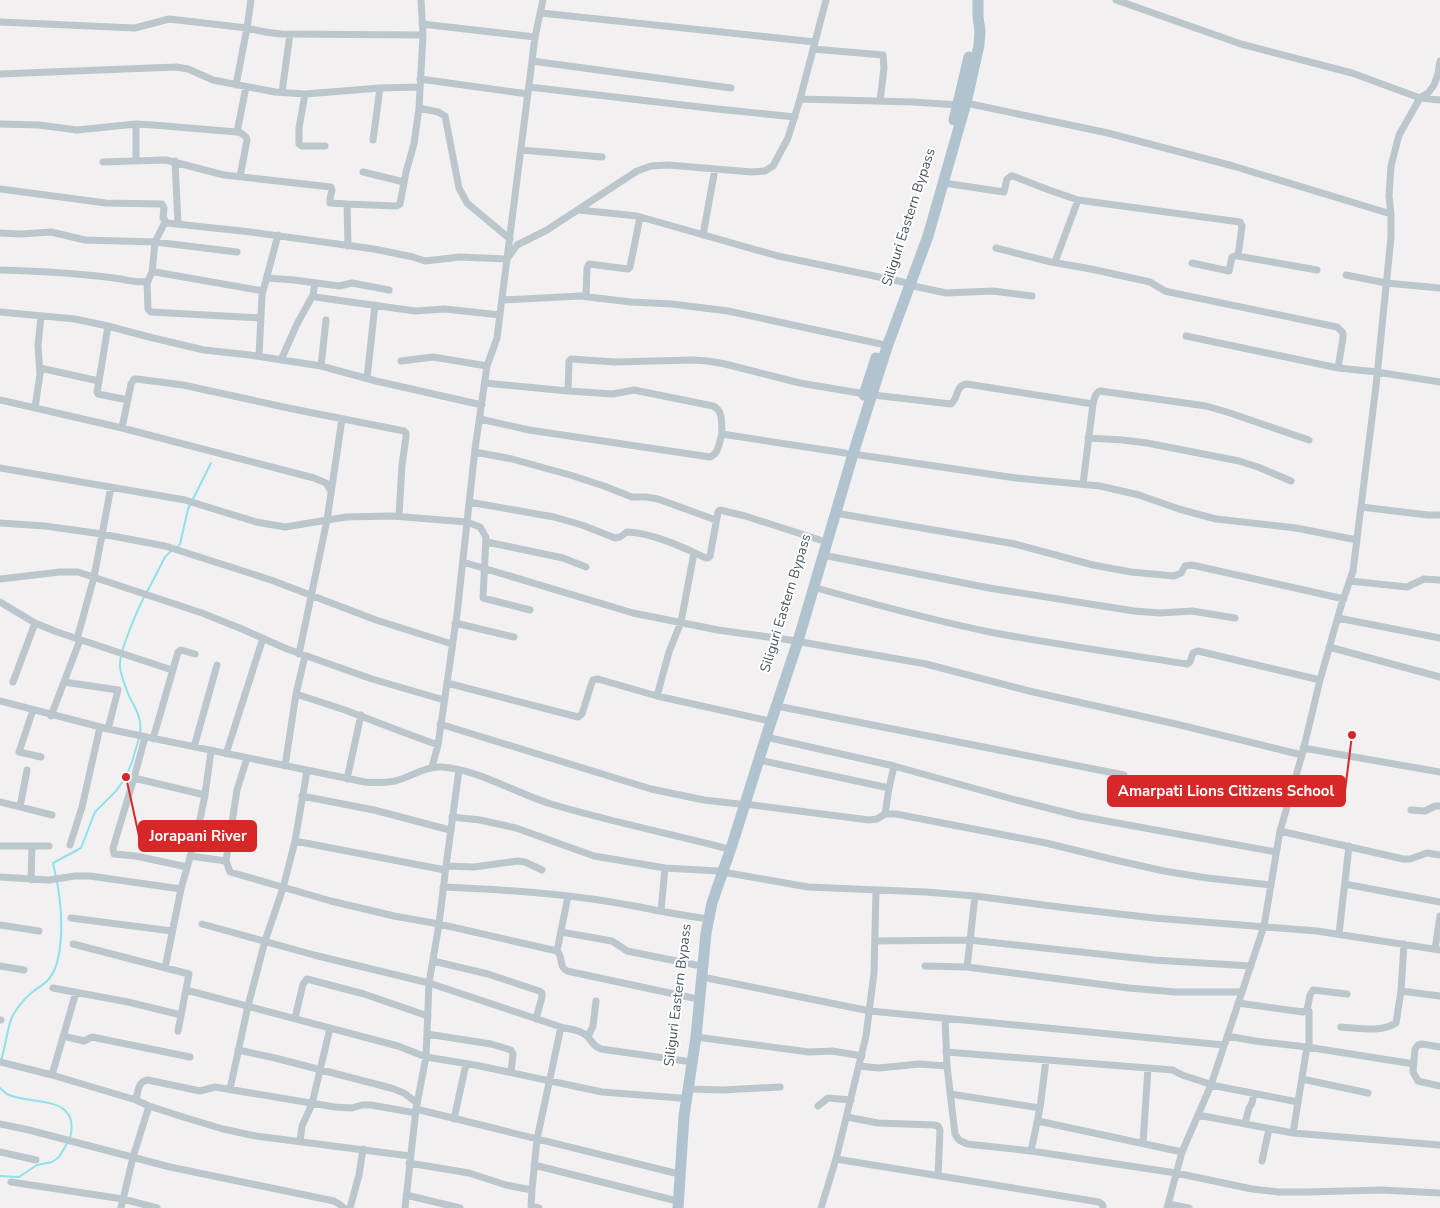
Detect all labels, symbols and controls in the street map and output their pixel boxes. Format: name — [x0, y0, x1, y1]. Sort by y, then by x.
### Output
street label: Siliguri Eastern Bypass — [877, 146, 940, 288]
street label: Siliguri Eastern Bypass — [755, 531, 816, 675]
callout: Amarpati Lions Citizens School — [1108, 776, 1345, 806]
text: Amarpati Lions Citizens School — [1118, 781, 1334, 801]
callout: Jorapani River — [139, 821, 256, 851]
text: Jorapani River — [148, 826, 247, 846]
street label: Siliguri Eastern Bypass — [659, 922, 696, 1068]

